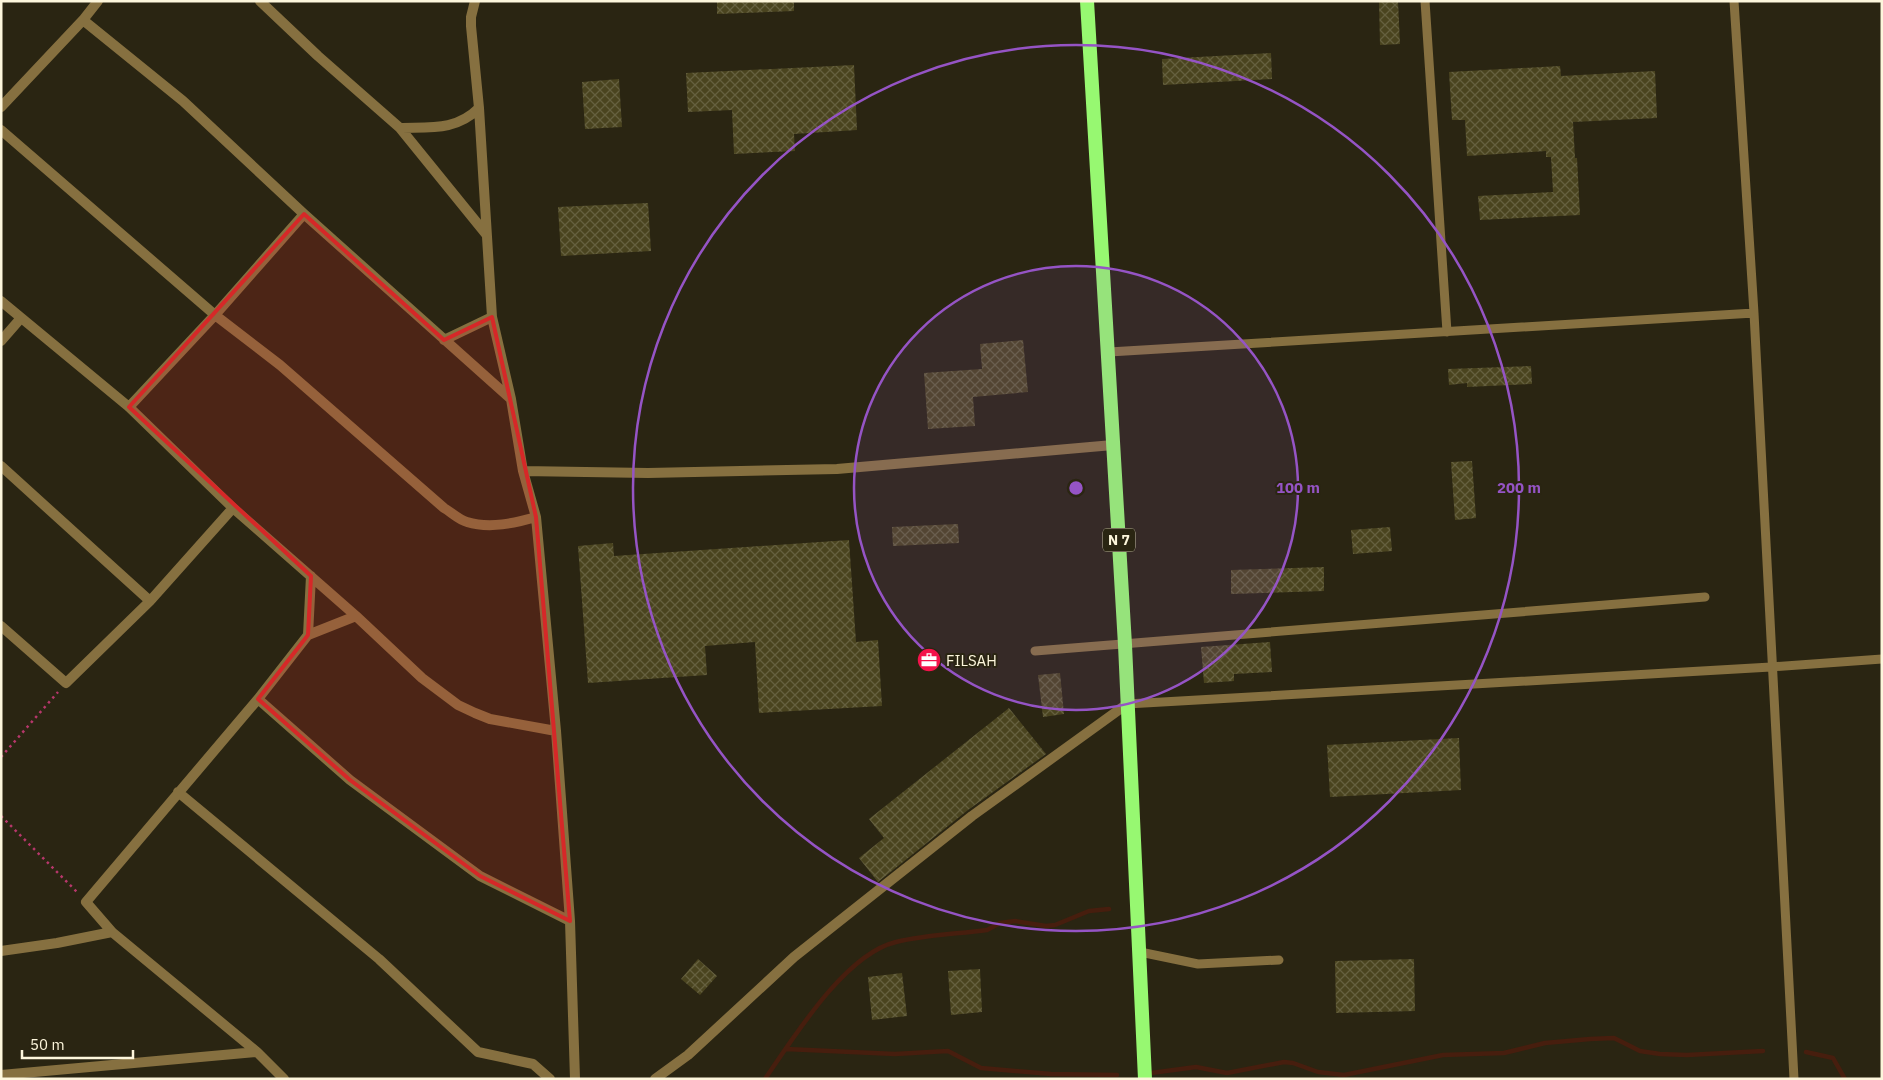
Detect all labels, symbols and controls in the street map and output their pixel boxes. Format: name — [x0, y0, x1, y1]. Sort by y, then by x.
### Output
text: 100 m — [1276, 478, 1320, 497]
text: 200 m — [1497, 478, 1541, 497]
centre of rings — [1067, 479, 1085, 497]
road number: N 7 — [1103, 528, 1135, 552]
office icon: FILSAH — [916, 647, 942, 673]
place label: FILSAH — [946, 651, 997, 670]
scale bar — [22, 1028, 134, 1060]
text: 50 m — [30, 1035, 65, 1054]

